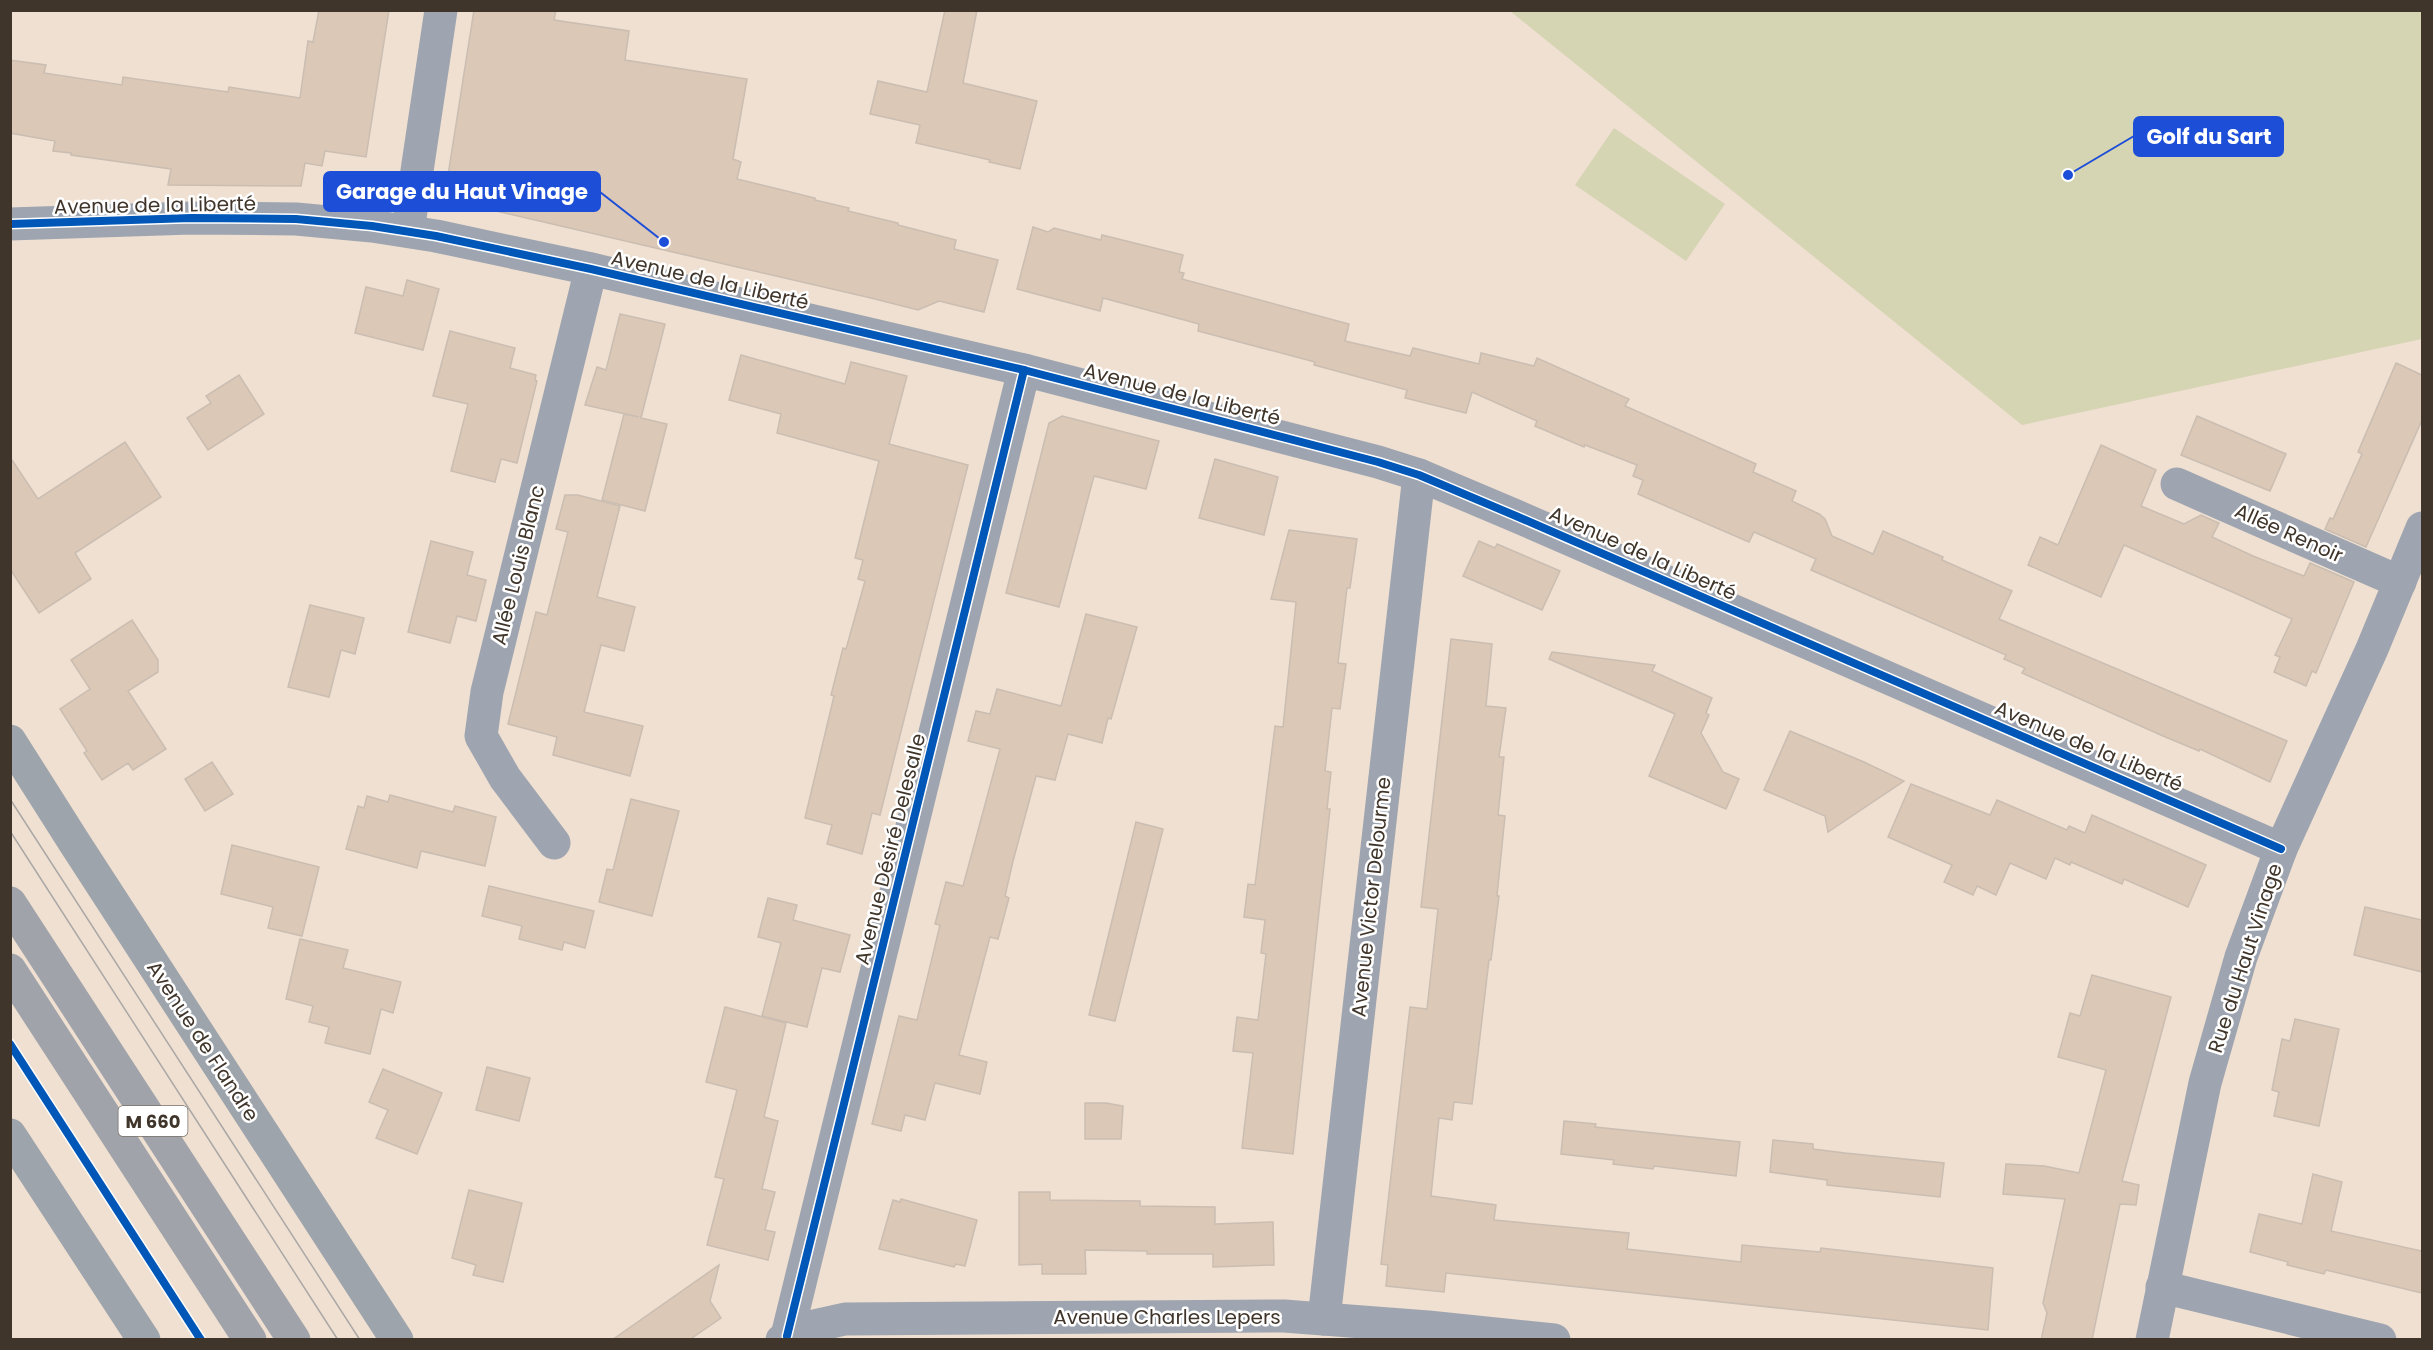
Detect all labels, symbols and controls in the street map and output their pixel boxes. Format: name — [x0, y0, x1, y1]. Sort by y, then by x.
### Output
callout: Golf du Sart — [2134, 117, 2283, 156]
text: Golf du Sart — [2146, 122, 2272, 151]
callout: Garage du Haut Vinage — [324, 172, 600, 211]
text: Garage du Haut Vinage — [336, 177, 588, 206]
street label: Avenue de la Liberté — [54, 189, 256, 221]
street label: Avenue de la Liberté — [608, 244, 812, 316]
street label: Avenue de la Liberté — [1081, 356, 1283, 432]
street label: Allée Louis Blanc — [485, 482, 551, 648]
street label: Allée Renoir — [2230, 497, 2348, 569]
street label: Avenue de la Liberté — [1545, 499, 1741, 607]
street label: Avenue de la Liberté — [1991, 694, 2187, 798]
street label: Avenue Désiré Delesalle — [848, 730, 932, 968]
street label: Avenue Victor Delourme — [1344, 775, 1398, 1019]
street label: Rue du Haut Vinage — [2201, 860, 2289, 1056]
street label: Avenue de Flandre — [140, 955, 266, 1127]
road number: M 660 — [118, 1106, 188, 1136]
street label: Avenue Charles Lepers — [1053, 1303, 1281, 1331]

